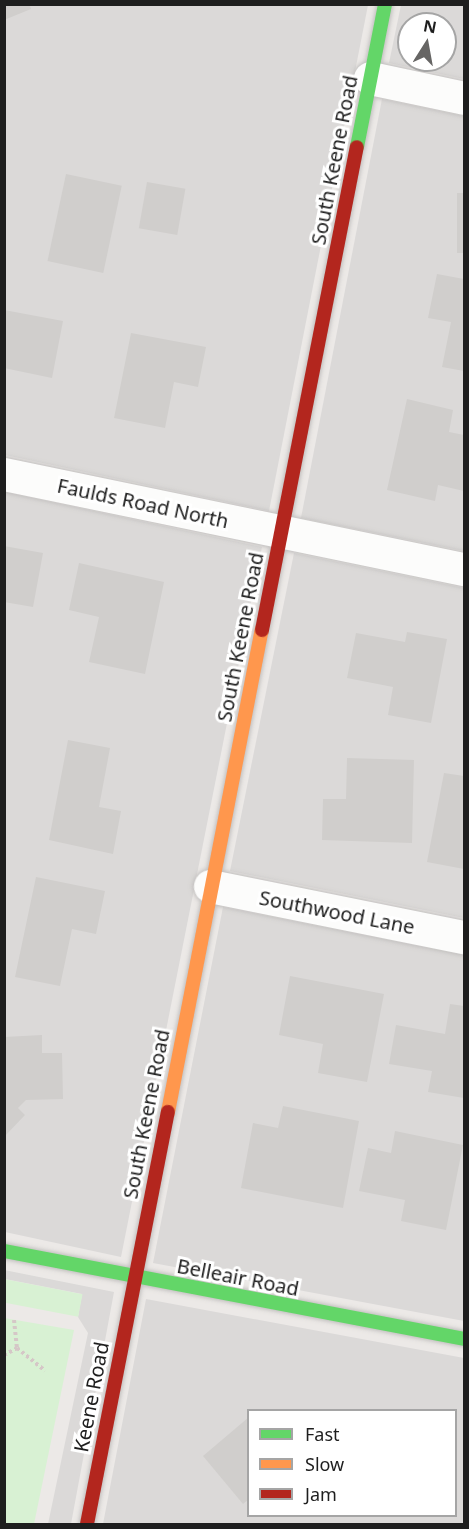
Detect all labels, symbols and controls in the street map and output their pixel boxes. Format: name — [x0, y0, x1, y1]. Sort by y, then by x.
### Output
north arrow — [397, 12, 457, 72]
text: N — [422, 14, 439, 38]
street label: South Keene Road — [306, 73, 362, 247]
street label: Faulds Road North — [55, 473, 231, 533]
street label: South Keene Road — [212, 550, 268, 724]
street label: Southwood Lane — [257, 885, 417, 939]
street label: South Keene Road — [118, 1027, 174, 1201]
street label: Belleair Road — [175, 1253, 301, 1301]
street label: Keene Road — [69, 1340, 113, 1454]
legend — [247, 1409, 457, 1517]
text: Fast — [305, 1422, 340, 1446]
text: Slow — [305, 1452, 344, 1476]
text: Jam — [305, 1482, 337, 1506]

